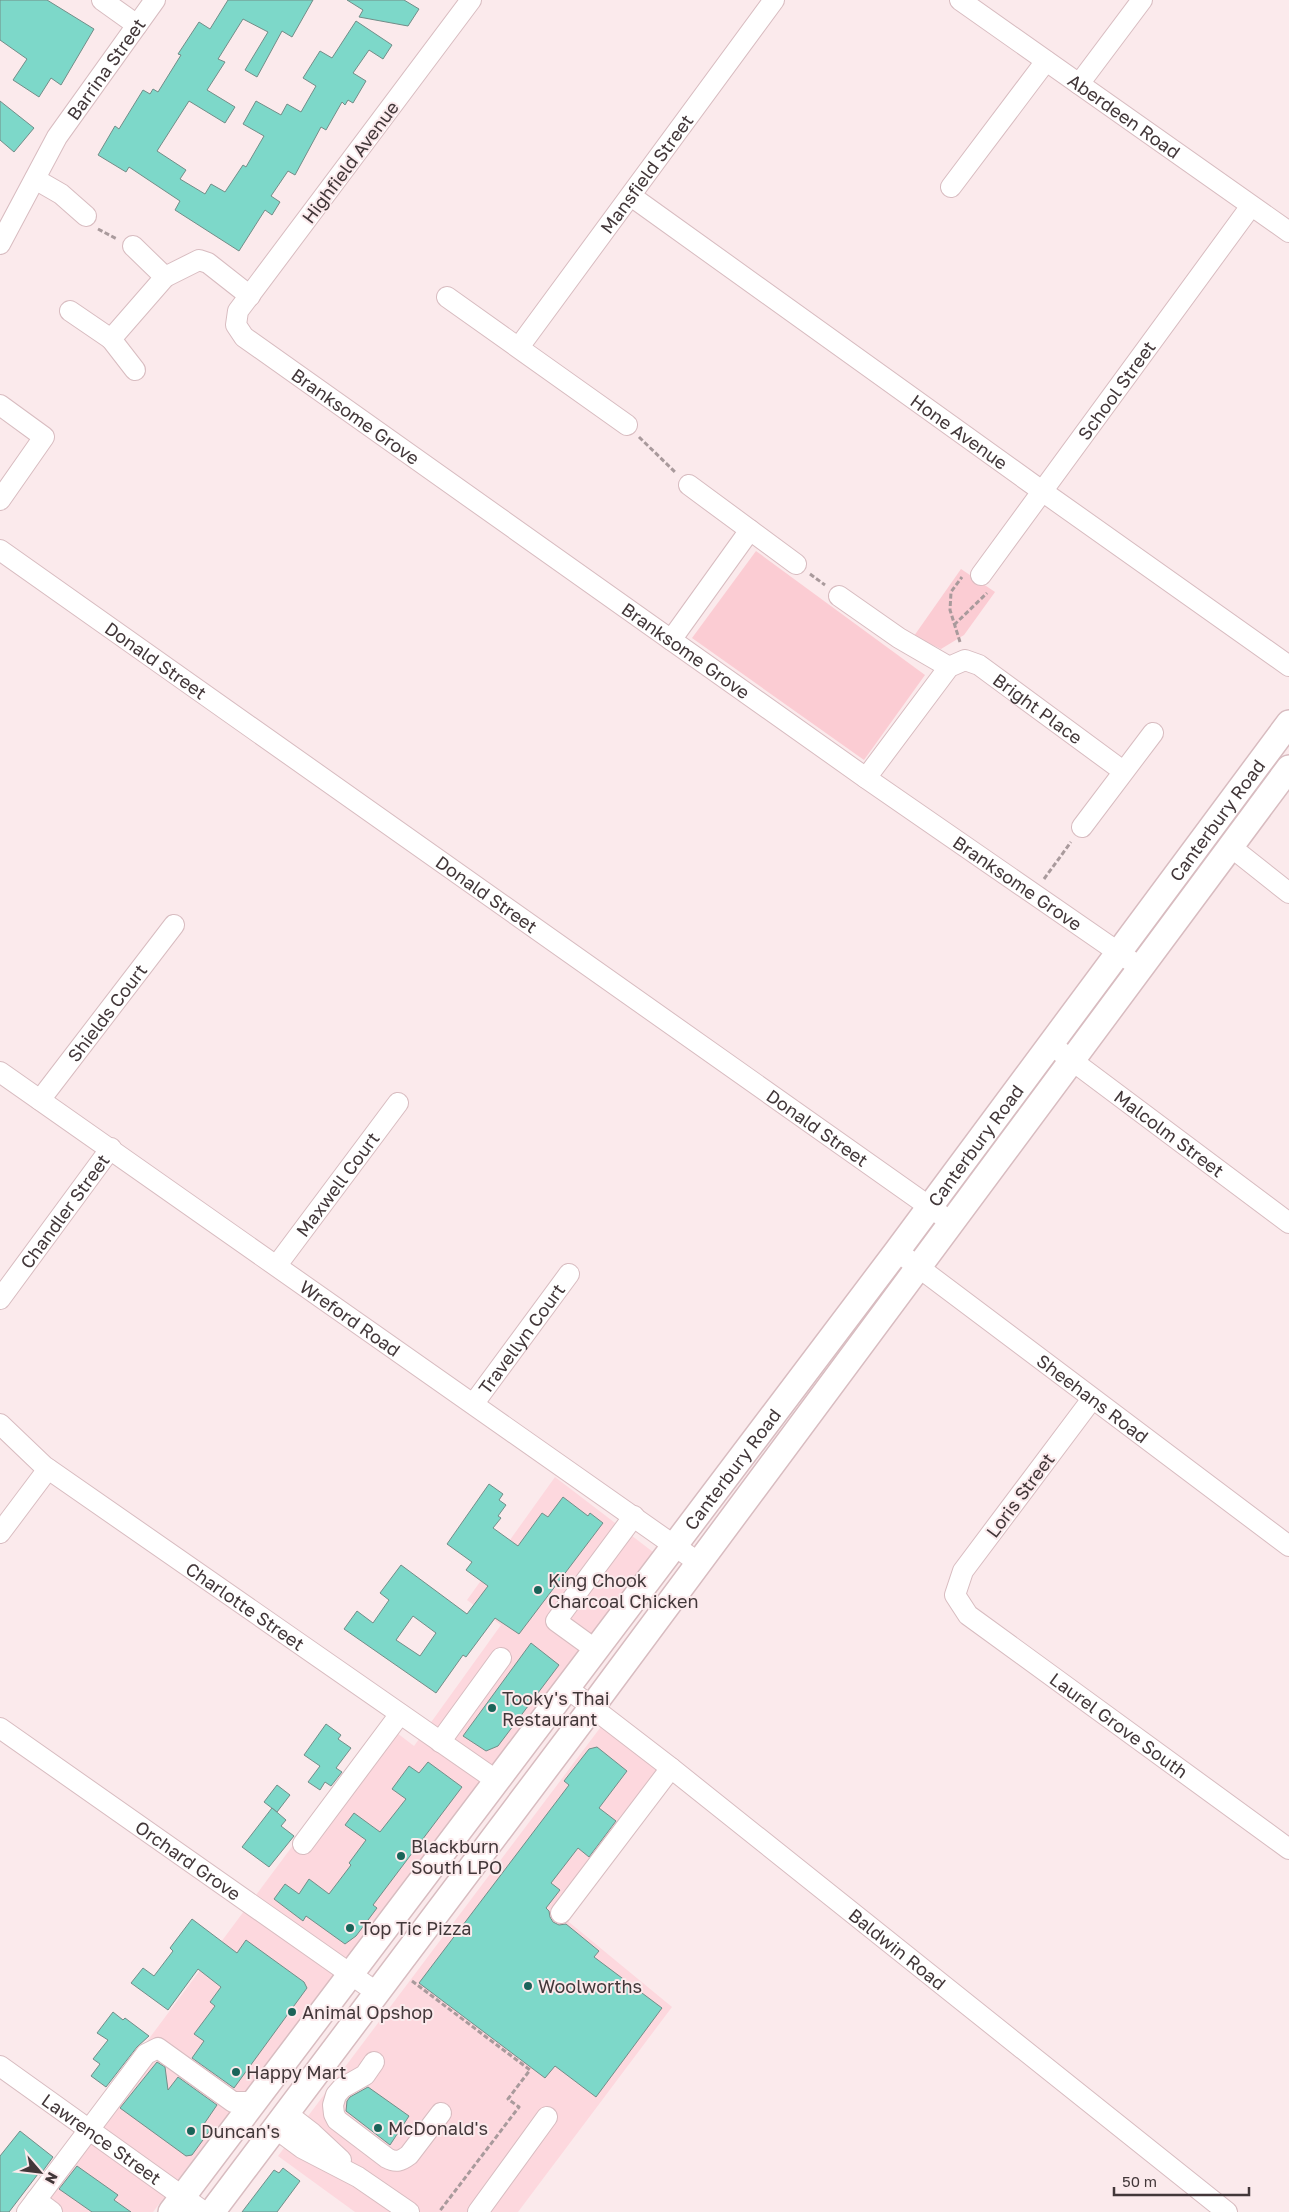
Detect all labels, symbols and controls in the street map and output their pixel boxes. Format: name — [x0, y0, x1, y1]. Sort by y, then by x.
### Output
street label: Barrina Street — [62, 14, 150, 124]
street label: Aberdeen Road — [1064, 69, 1185, 163]
street label: Highfield Avenue — [297, 97, 403, 227]
street label: Mansfield Street — [595, 110, 697, 238]
street label: School Street — [1073, 336, 1160, 444]
street label: Branksome Grove — [287, 363, 424, 469]
street label: Hone Avenue — [906, 389, 1012, 474]
street label: Branksome Grove — [618, 598, 754, 703]
street label: Donald Street — [101, 617, 211, 704]
street label: Bright Place — [989, 668, 1087, 748]
street label: Canterbury Road — [1164, 755, 1269, 885]
street label: Branksome Grove — [949, 831, 1086, 935]
street label: Donald Street — [432, 851, 542, 937]
street label: Shields Court — [63, 959, 151, 1066]
street label: Canterbury Road — [923, 1080, 1028, 1211]
street label: Donald Street — [762, 1084, 873, 1171]
street label: Malcolm Street — [1110, 1085, 1228, 1182]
street label: Maxwell Court — [291, 1127, 384, 1241]
street label: Chandler Street — [15, 1150, 114, 1273]
street label: Wreford Road — [296, 1275, 405, 1361]
street label: Travellyn Court — [474, 1279, 569, 1398]
street label: Sheehans Road — [1033, 1349, 1153, 1447]
street label: Canterbury Road — [679, 1404, 785, 1534]
street label: Loris Street — [981, 1448, 1059, 1542]
street label: Charlotte Street — [182, 1557, 309, 1655]
place label: King Chook Charcoal Chicken — [548, 1569, 699, 1612]
marker: King Chook Charcoal Chicken — [532, 1584, 544, 1596]
street label: Laurel Grove South — [1046, 1667, 1192, 1783]
place label: Tooky's Thai Restaurant — [502, 1687, 610, 1730]
marker: Tooky's Thai Restaurant — [486, 1702, 498, 1714]
street label: Orchard Grove — [131, 1816, 245, 1905]
place label: Blackburn South LPO — [411, 1835, 502, 1878]
marker: Blackburn South LPO — [395, 1850, 407, 1862]
street label: Baldwin Road — [844, 1903, 950, 1994]
place label: Top Tic Pizza — [360, 1917, 472, 1939]
marker: Top Tic Pizza — [344, 1922, 356, 1934]
place label: Woolworths — [538, 1975, 642, 1997]
marker: Woolworths — [522, 1980, 534, 1992]
place label: Animal Opshop — [302, 2001, 433, 2023]
marker: Animal Opshop — [286, 2006, 298, 2018]
place label: Happy Mart — [246, 2061, 346, 2083]
marker: Happy Mart — [230, 2066, 242, 2078]
street label: Lawrence Street — [38, 2089, 166, 2189]
place label: McDonald's — [388, 2117, 488, 2139]
place label: Duncan's — [201, 2120, 280, 2142]
marker: McDonald's — [372, 2122, 384, 2134]
marker: Duncan's — [185, 2125, 197, 2137]
north arrow — [15, 2147, 65, 2197]
scale bar — [1114, 2164, 1249, 2196]
text: N — [42, 2170, 62, 2187]
text: 50 m — [1122, 2172, 1157, 2190]

